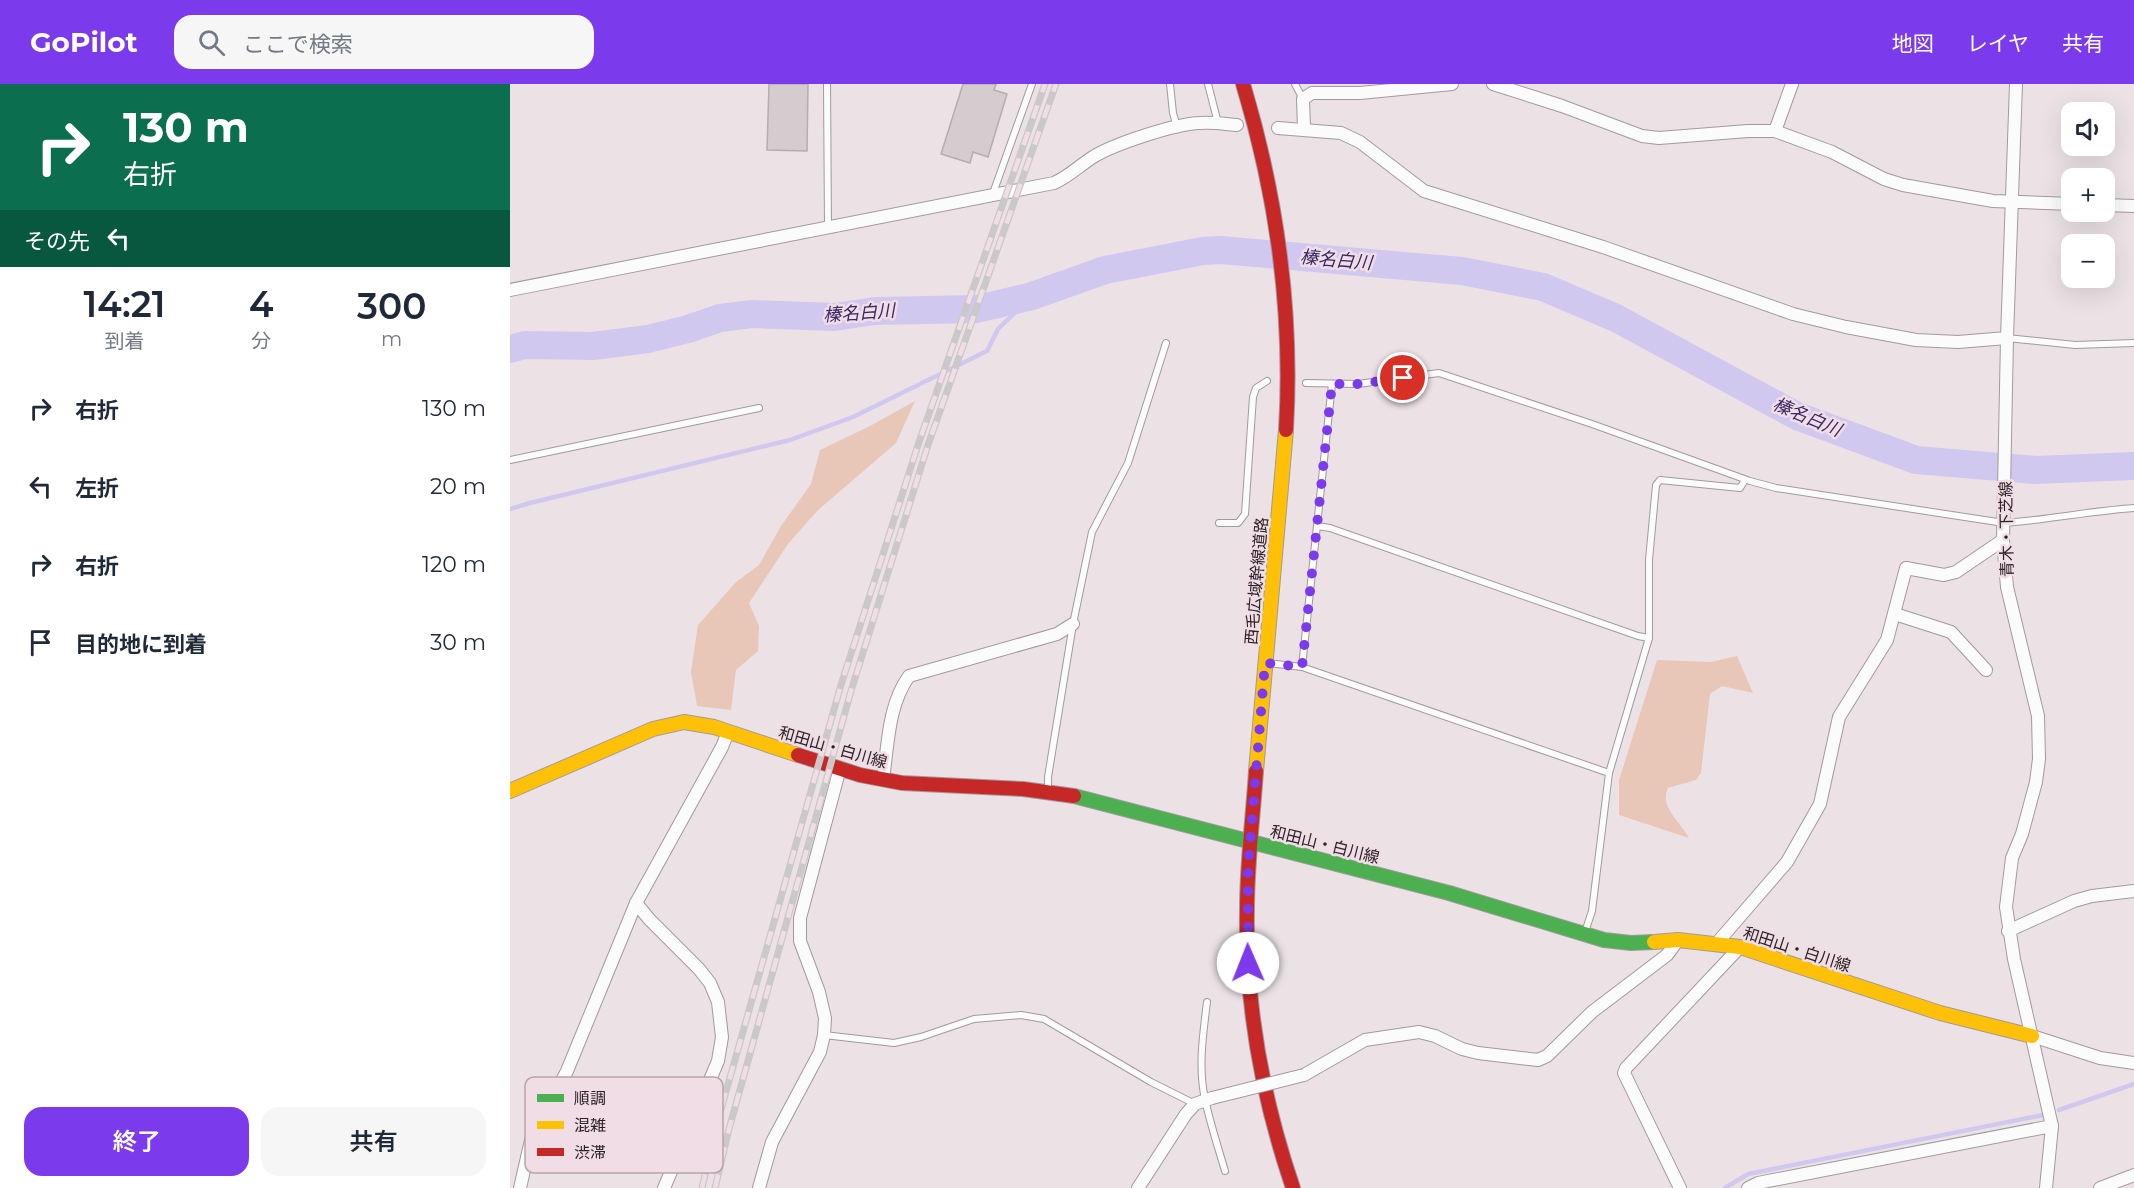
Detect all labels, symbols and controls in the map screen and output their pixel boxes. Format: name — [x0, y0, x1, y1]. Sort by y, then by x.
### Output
search box — [174, 15, 594, 69]
text: GoPilot — [30, 25, 138, 59]
icon: search — [195, 26, 228, 59]
text: ここで検索 — [243, 31, 353, 58]
text: 地図 — [1892, 31, 1934, 56]
text: レイヤ — [1967, 31, 2029, 56]
text: 共有 — [2062, 31, 2104, 56]
text: 130 m — [123, 101, 249, 153]
map controls — [2061, 102, 2115, 288]
button: sound — [2061, 102, 2115, 156]
icon: right — [24, 108, 102, 186]
text: 右折 — [123, 158, 177, 191]
button: + — [2061, 168, 2115, 222]
icon: left — [102, 222, 135, 255]
text: その先 — [24, 228, 90, 255]
button: − — [2061, 234, 2115, 288]
water label: 榛名白川 — [1299, 246, 1375, 274]
text: 14:21 — [84, 282, 165, 326]
text: 4 — [249, 282, 273, 326]
text: 300 — [357, 284, 426, 328]
water label: 榛名白川 — [822, 299, 898, 326]
text: m — [381, 327, 402, 351]
text: 到着 — [104, 329, 144, 353]
text: 分 — [251, 329, 271, 353]
pin — [1377, 352, 1428, 403]
icon: arrive — [1386, 361, 1419, 394]
icon: right — [24, 392, 57, 425]
water label: 榛名白川 — [1770, 393, 1846, 442]
text: 130 m — [422, 395, 486, 422]
text: 右折 — [75, 397, 119, 424]
icon: left — [24, 470, 57, 503]
text: 20 m — [430, 473, 486, 500]
text: 左折 — [75, 475, 119, 502]
street label: 青木・下芝線 — [1996, 481, 2017, 577]
street label: 西毛広域幹線道路 — [1241, 516, 1272, 646]
icon: right — [24, 548, 57, 581]
text: 120 m — [422, 551, 486, 578]
text: 右折 — [75, 553, 119, 580]
icon: arrive — [24, 626, 57, 659]
text: 30 m — [430, 629, 486, 656]
text: 目的地に到着 — [75, 631, 207, 658]
street label: 和田山・白川線 — [776, 723, 889, 772]
street label: 和田山・白川線 — [1268, 822, 1382, 867]
street label: 和田山・白川線 — [1741, 923, 1853, 976]
position arrow — [1216, 931, 1280, 995]
legend — [525, 1077, 723, 1173]
text: 順調 — [574, 1089, 606, 1108]
button: 終了 — [24, 1107, 249, 1176]
button: 共有 — [261, 1107, 486, 1176]
text: 混雑 — [574, 1116, 606, 1135]
text: 渋滞 — [574, 1143, 606, 1162]

